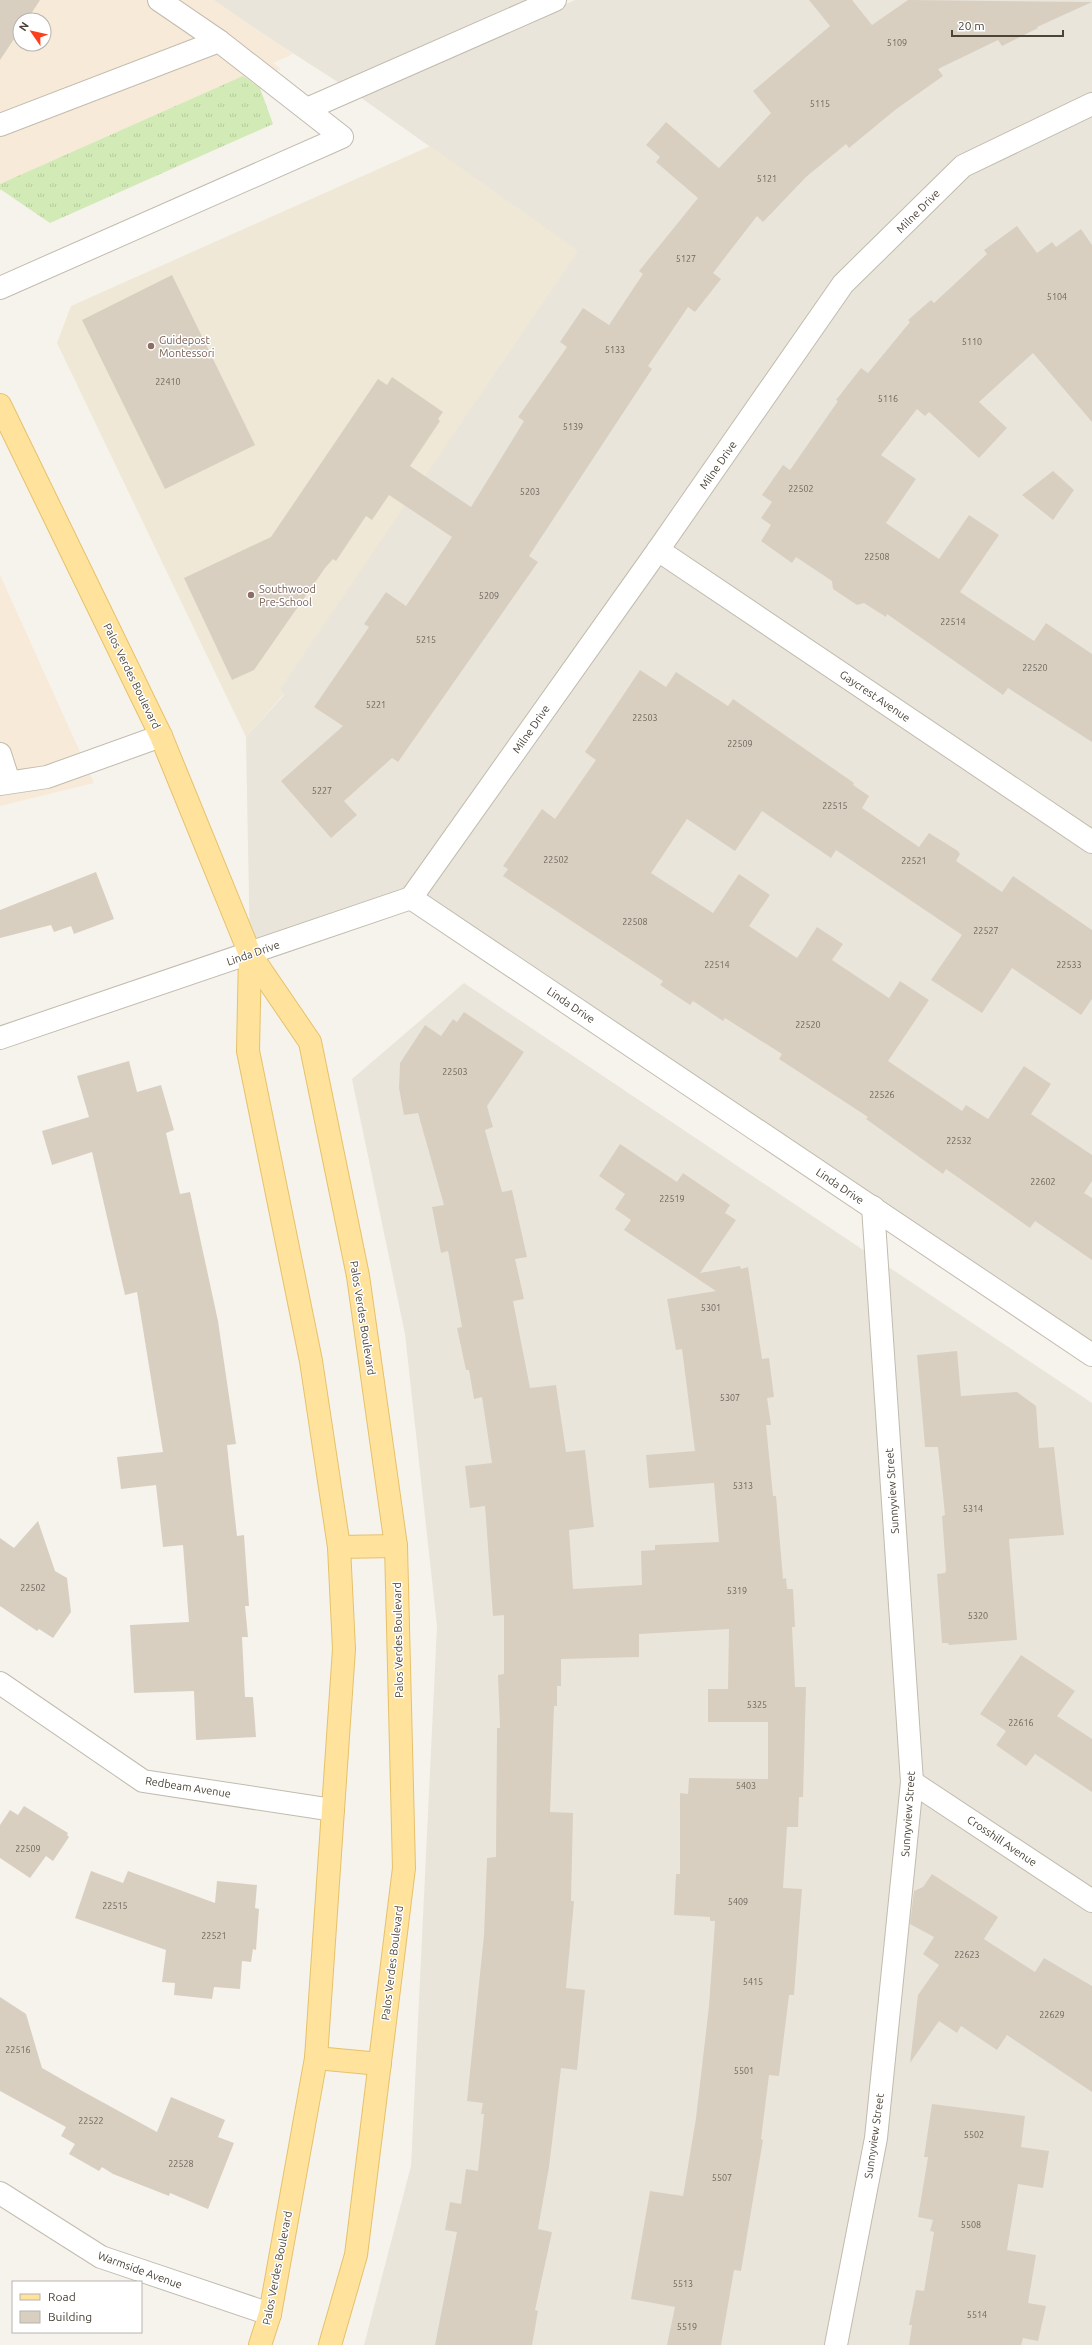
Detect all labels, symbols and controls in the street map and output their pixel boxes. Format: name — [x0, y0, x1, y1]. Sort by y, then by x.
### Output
north arrow — [12, 12, 52, 52]
scale bar — [952, 12, 1063, 38]
text: 20 m — [958, 19, 985, 32]
text: N — [16, 20, 31, 33]
house number: 5109 — [887, 38, 907, 48]
house number: 5115 — [810, 99, 830, 109]
house number: 5121 — [757, 174, 777, 184]
street label: Milne Drive — [894, 187, 942, 235]
house number: 5127 — [676, 254, 696, 264]
house number: 5104 — [1047, 292, 1067, 302]
place label: Guidepost Montessori — [159, 334, 214, 359]
house number: 5110 — [962, 337, 982, 347]
marker: Guidepost Montessori — [146, 341, 156, 351]
house number: 5133 — [605, 345, 625, 355]
house number: 22410 — [155, 377, 181, 387]
house number: 5116 — [878, 394, 898, 404]
house number: 5139 — [563, 422, 583, 432]
street label: Milne Drive — [697, 439, 739, 491]
house number: 22502 — [788, 484, 814, 494]
house number: 5203 — [520, 487, 540, 497]
house number: 22508 — [864, 552, 890, 562]
place label: Southwood Pre-School — [259, 583, 316, 608]
marker: Southwood Pre-School — [246, 590, 256, 600]
house number: 5209 — [479, 591, 499, 601]
house number: 22514 — [940, 617, 966, 627]
street label: Palos Verdes Boulevard — [101, 621, 163, 731]
house number: 5215 — [416, 635, 436, 645]
house number: 22520 — [1022, 663, 1048, 673]
street label: Gaycrest Avenue — [838, 668, 912, 724]
house number: 5221 — [366, 700, 386, 710]
street label: Milne Drive — [510, 703, 552, 755]
house number: 22503 — [632, 713, 658, 723]
house number: 22509 — [727, 739, 753, 749]
house number: 5227 — [312, 786, 332, 796]
house number: 22515 — [822, 801, 848, 811]
house number: 22502 — [543, 855, 569, 865]
house number: 22521 — [901, 856, 927, 866]
house number: 22508 — [622, 917, 648, 927]
house number: 22527 — [973, 926, 999, 936]
street label: Linda Drive — [225, 938, 281, 968]
house number: 22514 — [704, 960, 730, 970]
house number: 22533 — [1056, 960, 1082, 970]
street label: Linda Drive — [545, 985, 597, 1025]
house number: 22520 — [795, 1020, 821, 1030]
house number: 22503 — [442, 1067, 468, 1077]
house number: 22526 — [869, 1090, 895, 1100]
house number: 22532 — [946, 1136, 972, 1146]
street label: Linda Drive — [814, 1166, 866, 1206]
house number: 22602 — [1030, 1177, 1056, 1187]
house number: 22519 — [659, 1194, 685, 1204]
street label: Palos Verdes Boulevard — [348, 1260, 378, 1376]
house number: 5301 — [701, 1303, 721, 1313]
house number: 5307 — [720, 1393, 740, 1403]
street label: Sunnyview Street — [883, 1447, 901, 1534]
house number: 5313 — [733, 1481, 753, 1491]
house number: 5314 — [963, 1504, 983, 1514]
street label: Palos Verdes Boulevard — [391, 1582, 405, 1698]
house number: 22502 — [20, 1583, 46, 1593]
house number: 5319 — [727, 1586, 747, 1596]
house number: 5320 — [968, 1611, 988, 1621]
house number: 5325 — [747, 1700, 767, 1710]
house number: 22616 — [1008, 1718, 1034, 1728]
street label: Sunnyview Street — [899, 1770, 917, 1857]
street label: Redbeam Avenue — [144, 1774, 232, 1800]
house number: 5403 — [736, 1781, 756, 1791]
street label: Crosshill Avenue — [965, 1813, 1039, 1869]
house number: 22509 — [15, 1844, 41, 1854]
house number: 5409 — [728, 1897, 748, 1907]
house number: 22515 — [102, 1901, 128, 1911]
street label: Palos Verdes Boulevard — [379, 1905, 405, 2021]
house number: 22521 — [201, 1931, 227, 1941]
house number: 22623 — [954, 1950, 980, 1960]
house number: 5415 — [743, 1977, 763, 1987]
house number: 22629 — [1039, 2010, 1065, 2020]
house number: 22516 — [5, 2045, 31, 2055]
house number: 5501 — [734, 2066, 754, 2076]
street label: Sunnyview Street — [862, 2092, 886, 2179]
house number: 22522 — [78, 2116, 104, 2126]
house number: 5502 — [964, 2130, 984, 2140]
house number: 22528 — [168, 2159, 194, 2169]
house number: 5507 — [712, 2173, 732, 2183]
street label: Palos Verdes Boulevard — [260, 2210, 294, 2326]
house number: 5508 — [961, 2220, 981, 2230]
street label: Warmside Avenue — [96, 2249, 184, 2291]
house number: 5513 — [673, 2279, 693, 2289]
legend — [12, 2281, 142, 2333]
text: Road — [48, 2290, 76, 2303]
text: Building — [48, 2310, 92, 2323]
house number: 5514 — [967, 2310, 987, 2320]
house number: 5519 — [677, 2322, 697, 2332]

